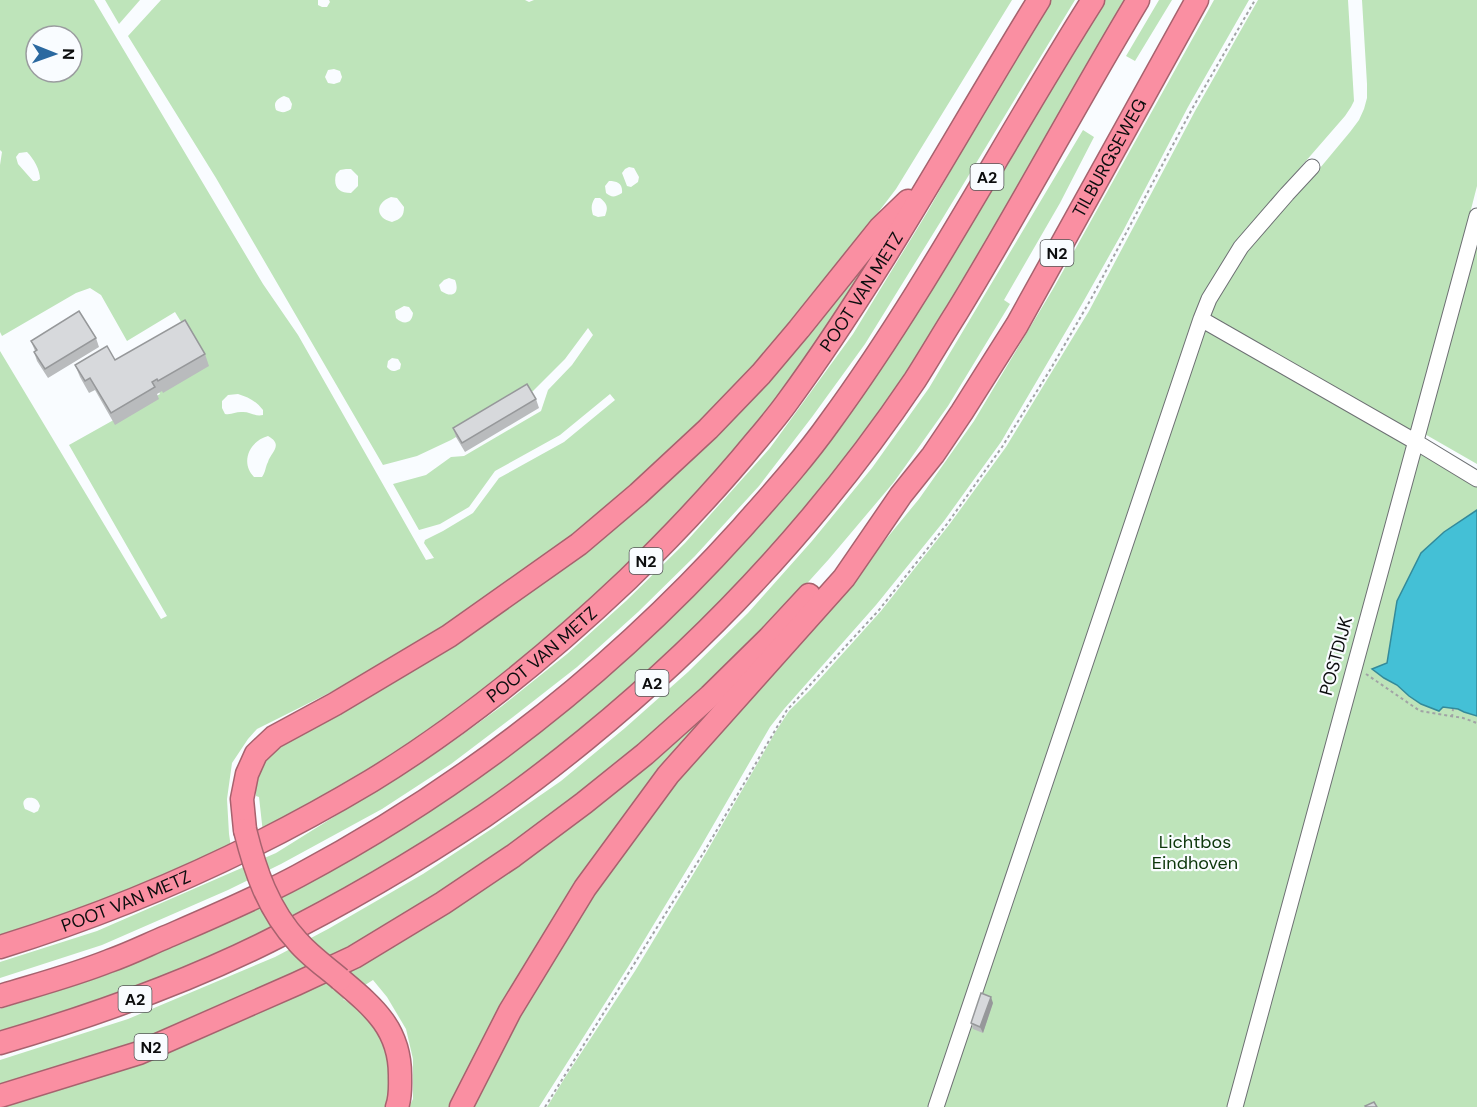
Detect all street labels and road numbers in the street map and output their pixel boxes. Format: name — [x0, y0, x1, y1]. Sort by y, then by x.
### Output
street label: TILBURGSEWEG — [1067, 94, 1152, 222]
road number: A2 — [970, 164, 1004, 190]
street label: POOT VAN METZ — [814, 228, 909, 356]
road number: N2 — [1040, 240, 1074, 266]
road number: N2 — [630, 548, 662, 574]
street label: POOT VAN METZ — [482, 601, 602, 708]
street label: POSTDIJK — [1314, 613, 1358, 698]
road number: A2 — [636, 670, 668, 696]
street label: POOT VAN METZ — [58, 865, 194, 938]
road number: A2 — [118, 986, 152, 1012]
road number: N2 — [134, 1034, 168, 1060]

